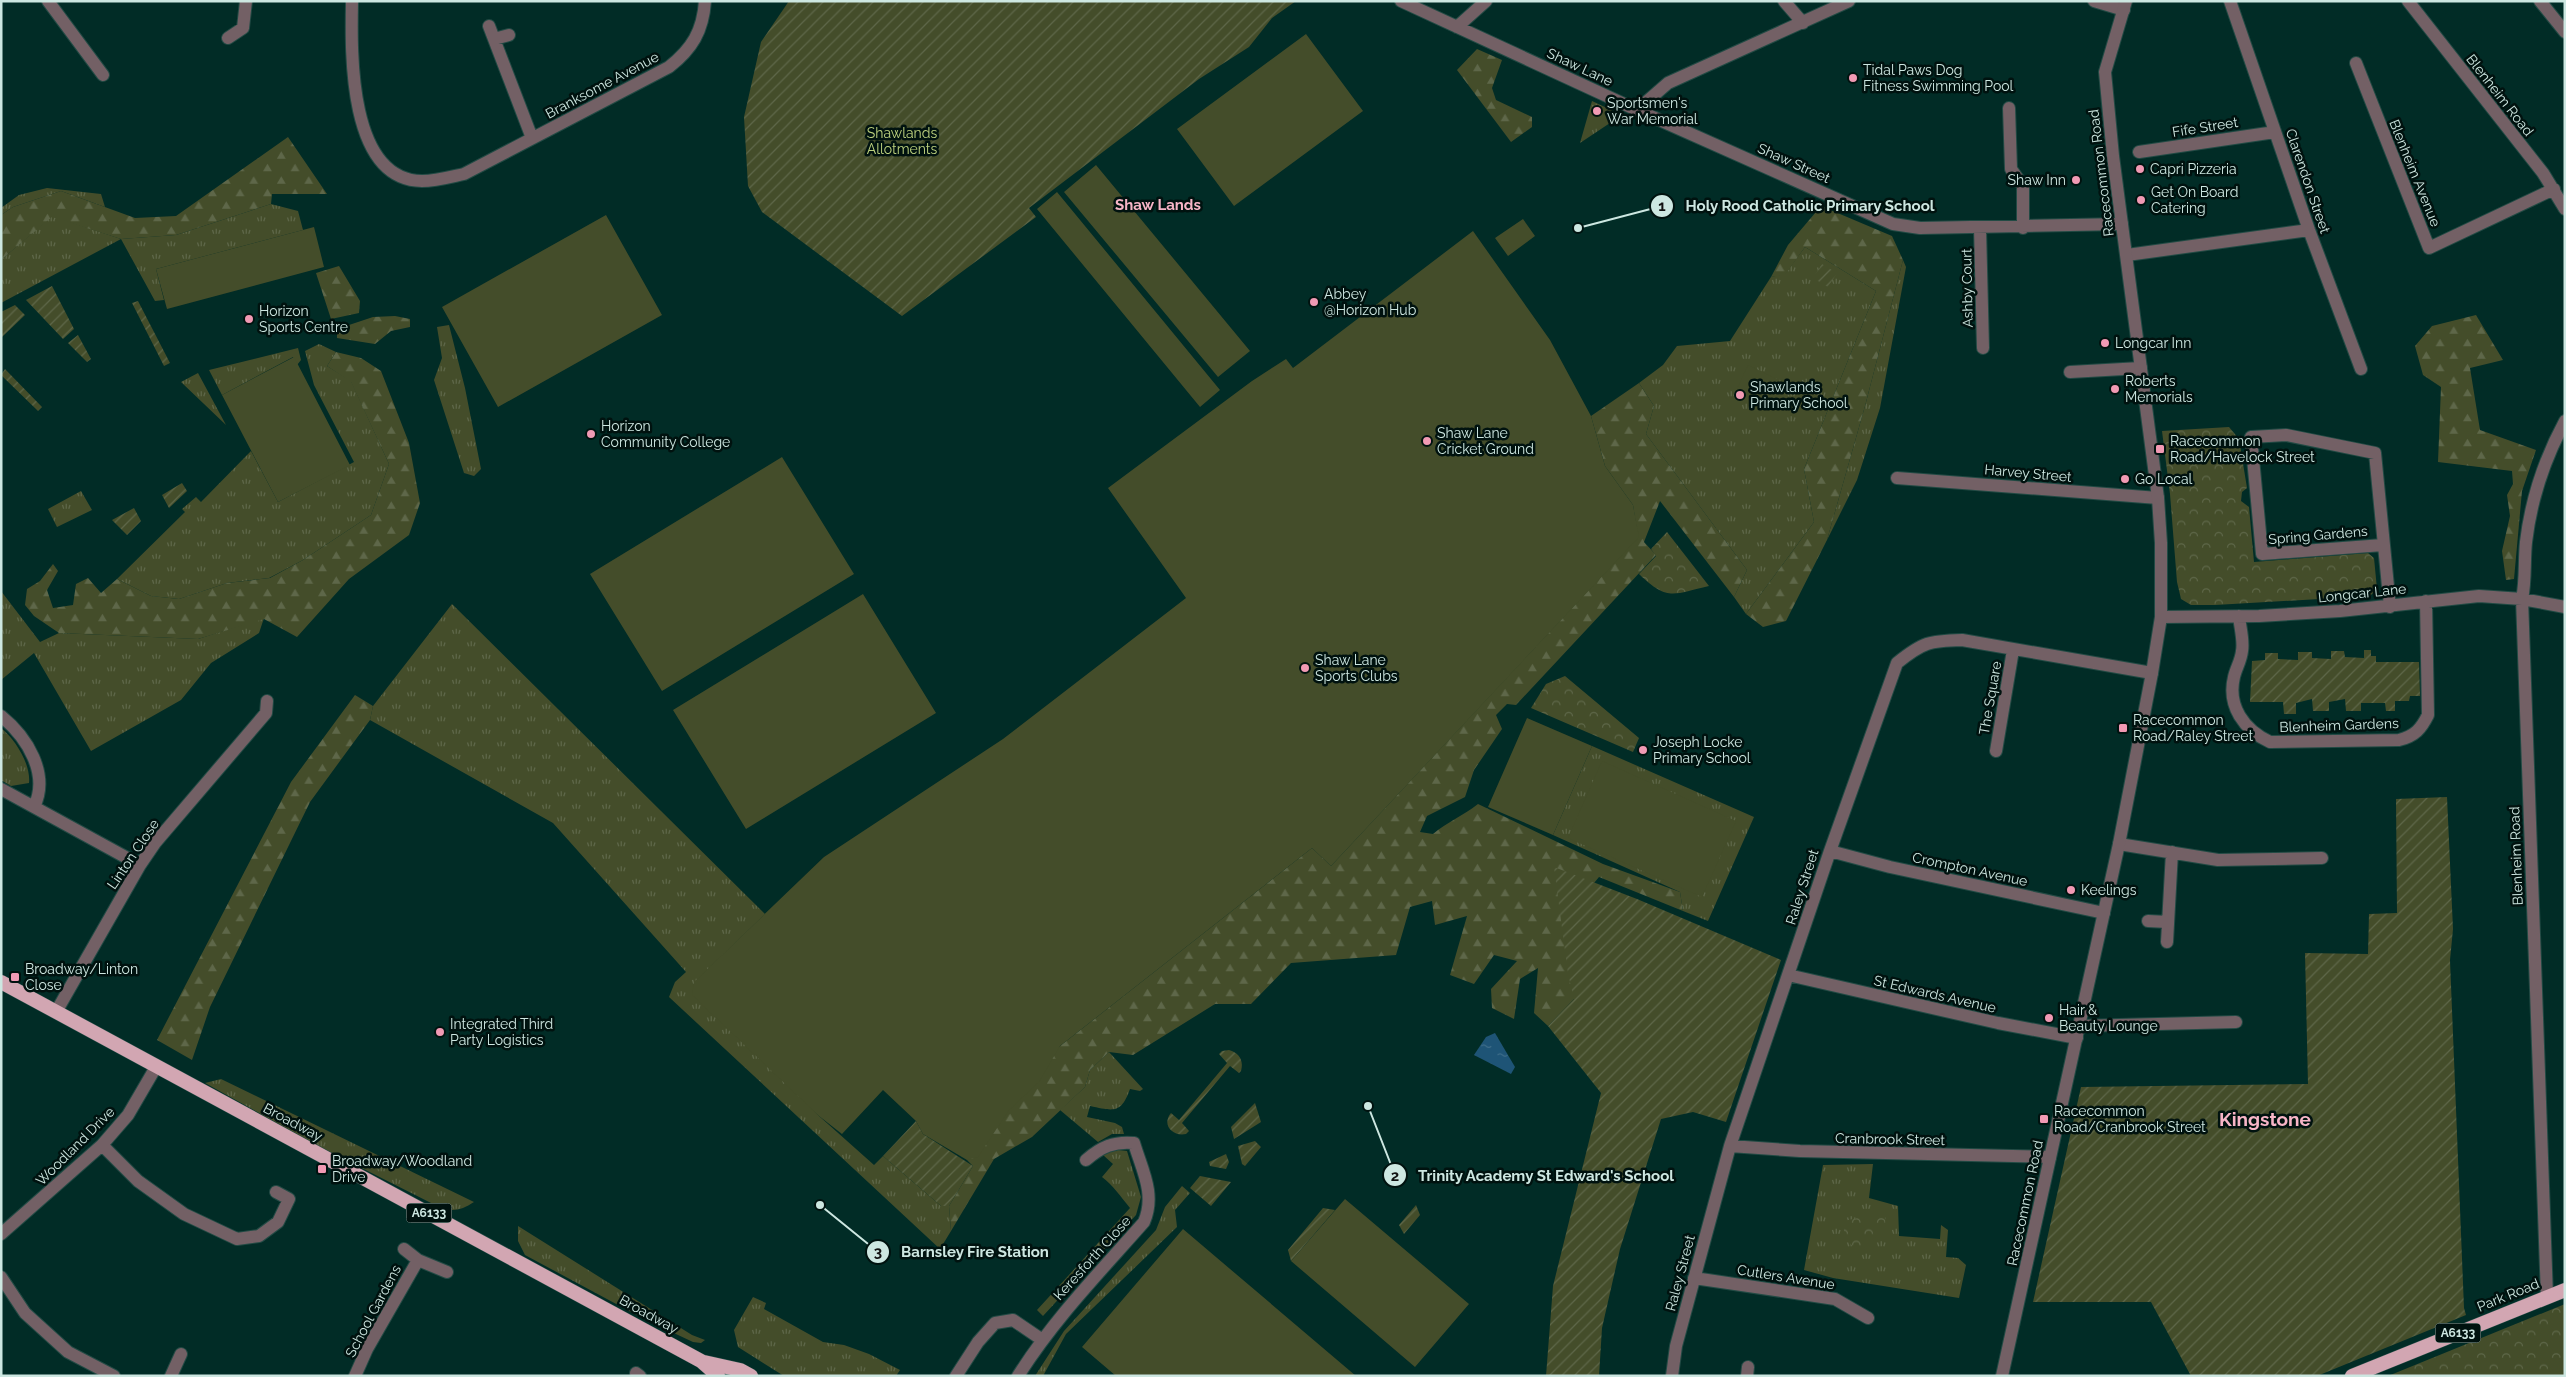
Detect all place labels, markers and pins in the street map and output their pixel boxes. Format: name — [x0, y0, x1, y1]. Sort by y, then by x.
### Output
place label: Tidal Paws Dog Fitness Swimming Pool — [1863, 62, 2014, 94]
marker: Tidal Paws Dog Fitness Swimming Pool — [1847, 72, 1859, 84]
place label: Sportsmen's War Memorial — [1607, 95, 1698, 127]
marker: Sportsmen's War Memorial — [1591, 105, 1603, 117]
place label: Capri Pizzeria — [2150, 161, 2237, 177]
marker: Capri Pizzeria — [2134, 163, 2146, 175]
place label: Shaw Inn — [2008, 172, 2066, 188]
marker: Shaw Inn — [2070, 174, 2082, 186]
place label: Get On Board Catering — [2151, 184, 2238, 216]
callout: Holy Rood Catholic Primary School — [1650, 191, 1944, 221]
marker: Get On Board Catering — [2135, 194, 2147, 206]
place label: Abbey @Horizon Hub — [1324, 286, 1417, 318]
marker: Abbey @Horizon Hub — [1308, 296, 1320, 308]
place label: Horizon Sports Centre — [259, 303, 348, 335]
marker: Horizon Sports Centre — [243, 313, 255, 325]
place label: Longcar Inn — [2115, 335, 2191, 351]
marker: Longcar Inn — [2099, 337, 2111, 349]
place label: Roberts Memorials — [2125, 373, 2193, 405]
place label: Shawlands Primary School — [1750, 379, 1848, 411]
marker: Roberts Memorials — [2109, 383, 2121, 395]
marker: Shawlands Primary School — [1734, 389, 1746, 401]
place label: Horizon Community College — [601, 418, 730, 450]
place label: Shaw Lane Cricket Ground — [1437, 425, 1534, 457]
marker: Horizon Community College — [585, 428, 597, 440]
place label: Racecommon Road/Havelock Street — [2170, 433, 2315, 465]
marker: Shaw Lane Cricket Ground — [1421, 435, 1433, 447]
marker: Racecommon Road/Havelock Street — [2154, 443, 2166, 455]
place label: Go Local — [2135, 471, 2193, 487]
marker: Go Local — [2119, 473, 2131, 485]
place label: Shaw Lane Sports Clubs — [1315, 652, 1398, 684]
marker: Shaw Lane Sports Clubs — [1299, 662, 1311, 674]
place label: Racecommon Road/Raley Street — [2133, 712, 2253, 744]
marker: Racecommon Road/Raley Street — [2117, 722, 2129, 734]
place label: Joseph Locke Primary School — [1653, 734, 1751, 766]
marker: Joseph Locke Primary School — [1637, 744, 1649, 756]
place label: Keelings — [2081, 882, 2137, 898]
marker: Keelings — [2065, 884, 2077, 896]
place label: Broadway/Linton Close — [25, 961, 138, 993]
marker: Broadway/Linton Close — [9, 971, 21, 983]
place label: Hair & Beauty Lounge — [2059, 1002, 2158, 1034]
marker: Hair & Beauty Lounge — [2043, 1012, 2055, 1024]
place label: Integrated Third Party Logistics — [450, 1016, 553, 1048]
marker: Integrated Third Party Logistics — [434, 1026, 446, 1038]
place label: Racecommon Road/Cranbrook Street — [2054, 1103, 2206, 1135]
marker: Racecommon Road/Cranbrook Street — [2038, 1113, 2050, 1125]
place label: Broadway/Woodland Drive — [332, 1153, 472, 1185]
callout: Trinity Academy St Edward's School — [1382, 1160, 1684, 1190]
marker: Broadway/Woodland Drive — [316, 1163, 328, 1175]
callout: Barnsley Fire Station — [866, 1237, 1059, 1267]

